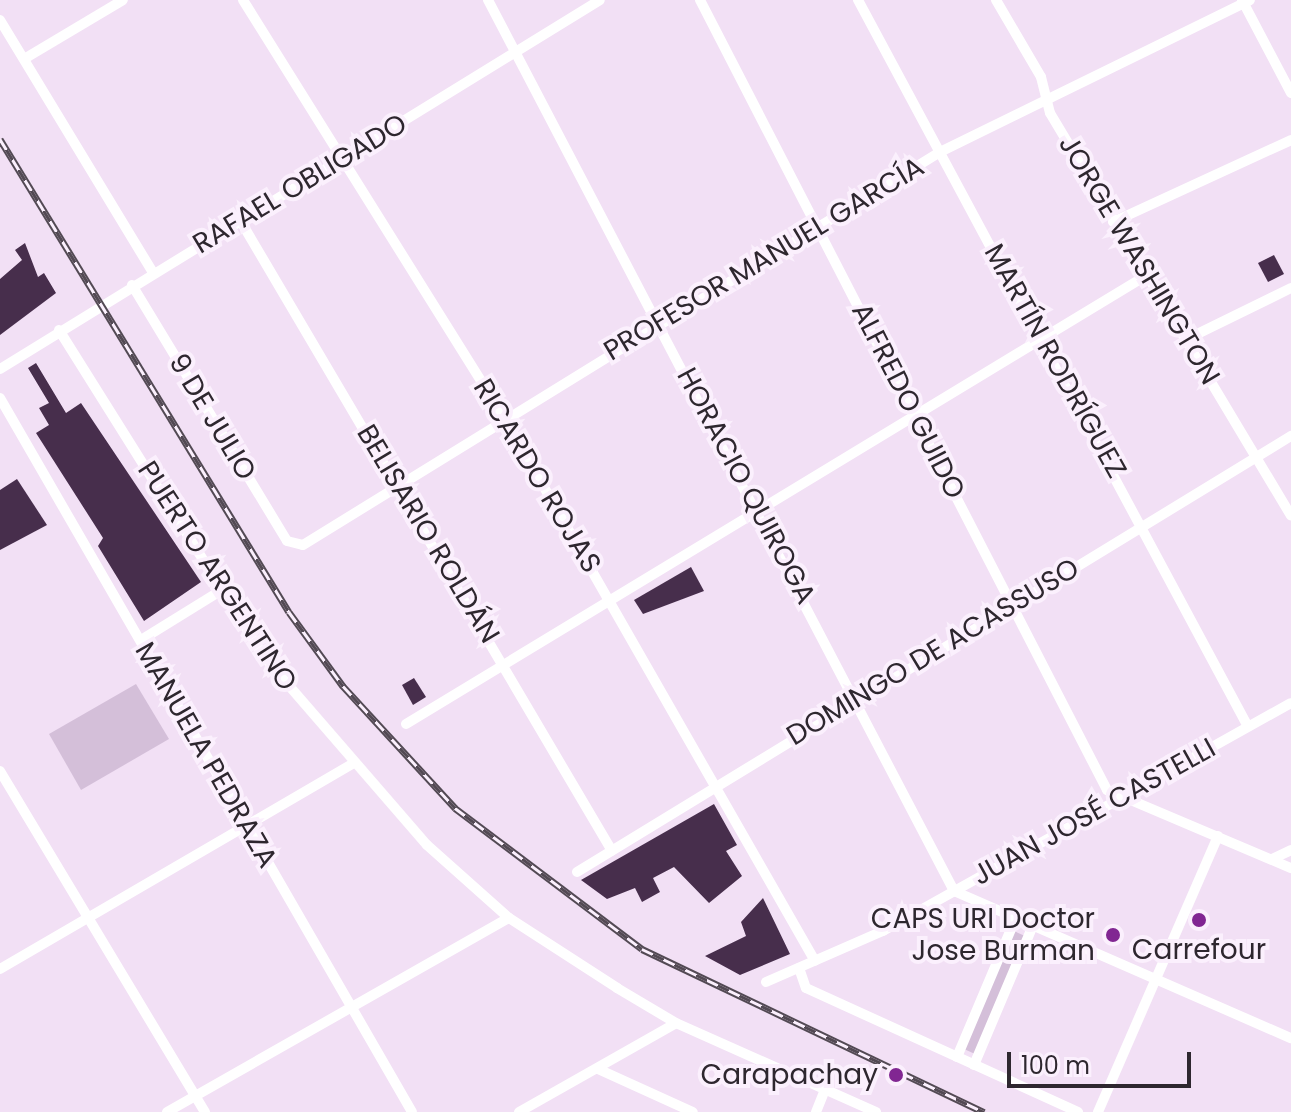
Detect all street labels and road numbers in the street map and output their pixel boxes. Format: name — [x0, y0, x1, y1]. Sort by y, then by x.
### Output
street label: RAFAEL OBLIGADO — [187, 107, 413, 261]
street label: JORGE WASHINGTON — [1051, 129, 1227, 391]
street label: PROFESOR MANUEL GARCÍA — [598, 150, 930, 368]
street label: MARTÍN RODRÍGUEZ — [977, 238, 1133, 484]
street label: ALFREDO GUIDO — [844, 298, 972, 504]
street label: 9 DE JULIO — [161, 348, 263, 486]
street label: HORACIO QUIROGA — [669, 362, 823, 610]
street label: RICARDO ROJAS — [466, 373, 608, 579]
street label: BELISARIO ROLDÁN — [350, 419, 506, 649]
street label: PUERTO ARGENTINO — [130, 455, 304, 697]
street label: DOMINGO DE ACASSUSO — [781, 551, 1085, 753]
street label: MANUELA PEDRAZA — [128, 636, 284, 874]
street label: JUAN JOSÉ CASTELLI — [967, 731, 1221, 893]

